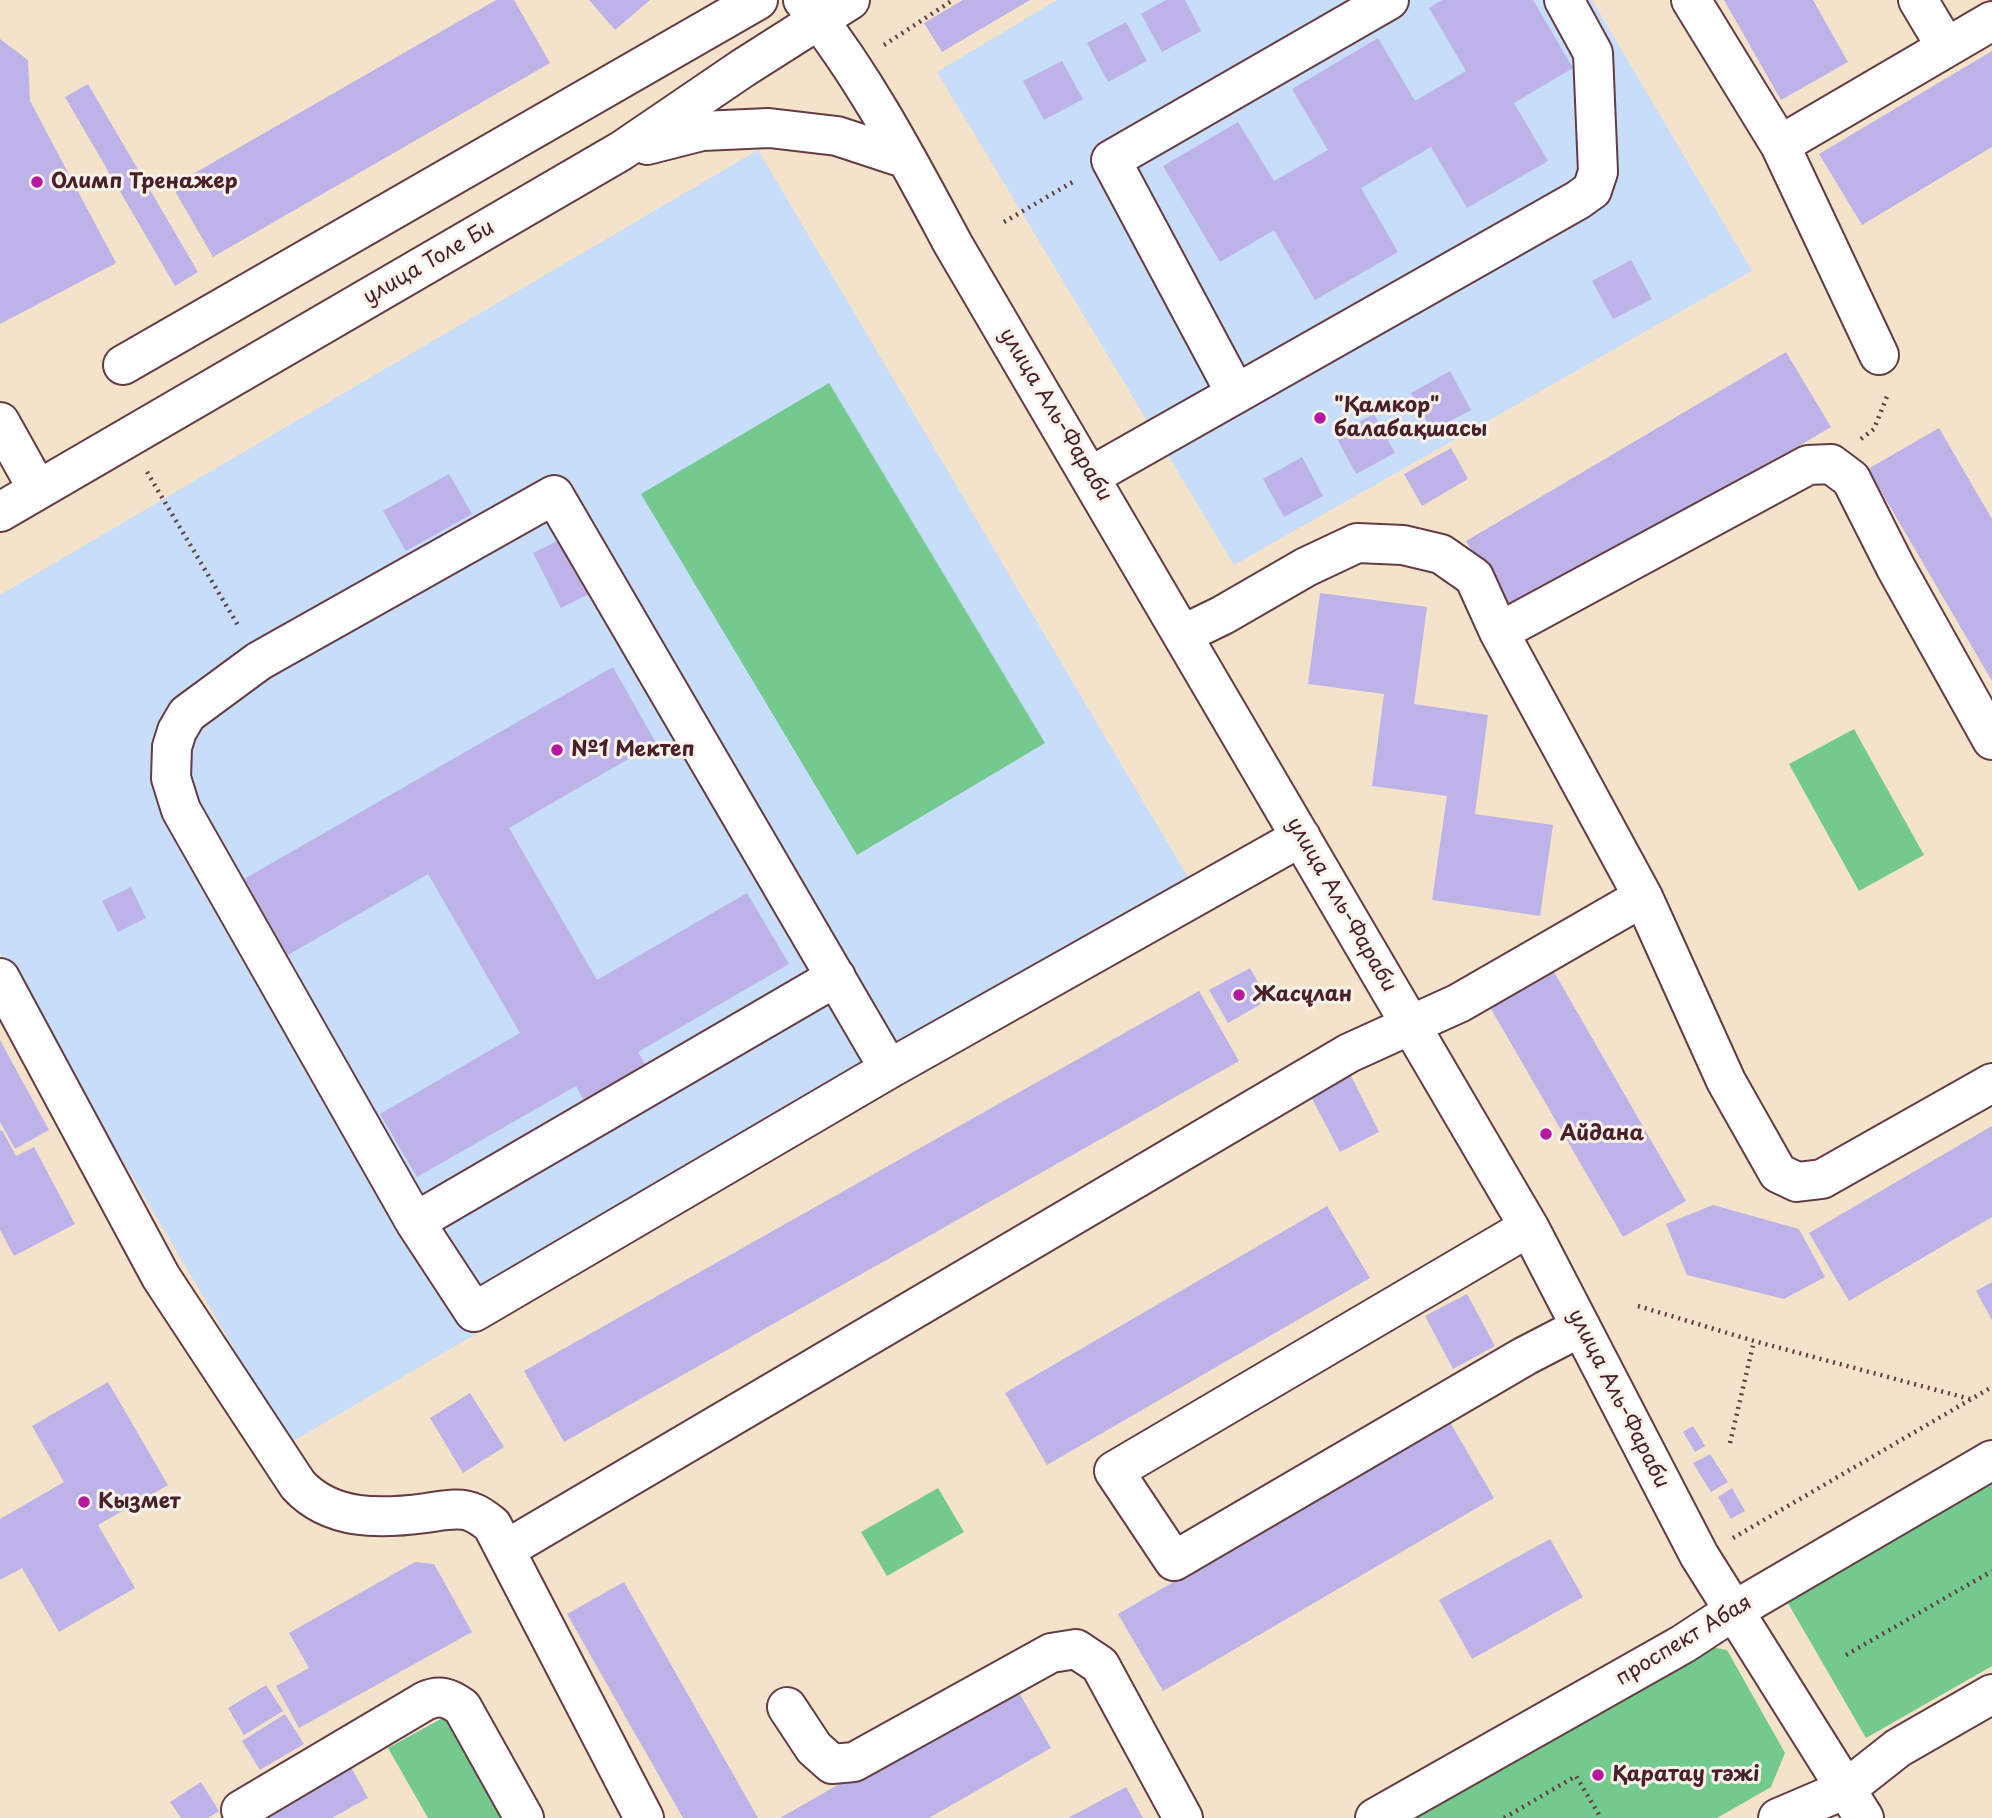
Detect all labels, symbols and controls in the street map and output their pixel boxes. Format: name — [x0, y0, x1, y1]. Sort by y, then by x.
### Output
place label: Олимп Тренажер — [51, 169, 238, 195]
marker: Олимп Тренажер — [29, 174, 45, 190]
street label: улица Толе Би — [359, 215, 499, 311]
street label: улица Аль-Фараби — [993, 324, 1117, 506]
place label: "Қамкор" балабақшасы — [1334, 393, 1487, 443]
marker: "Қамкор" балабақшасы — [1312, 410, 1328, 426]
place label: №1 Мектеп — [571, 737, 694, 763]
marker: №1 Мектеп — [549, 742, 565, 758]
street label: улица Аль-Фараби — [1281, 813, 1401, 997]
place label: Жасұлан — [1253, 982, 1352, 1008]
marker: Жасұлан — [1231, 987, 1247, 1003]
place label: Айдана — [1560, 1121, 1644, 1147]
marker: Айдана — [1538, 1126, 1554, 1142]
street label: улица Аль-Фараби — [1562, 1305, 1674, 1493]
place label: Кызмет — [98, 1489, 181, 1515]
marker: Кызмет — [76, 1494, 92, 1510]
street label: проспект Абая — [1611, 1590, 1757, 1692]
place label: Қаратау тәжі — [1612, 1762, 1759, 1788]
marker: Қаратау тәжі — [1590, 1767, 1606, 1783]

